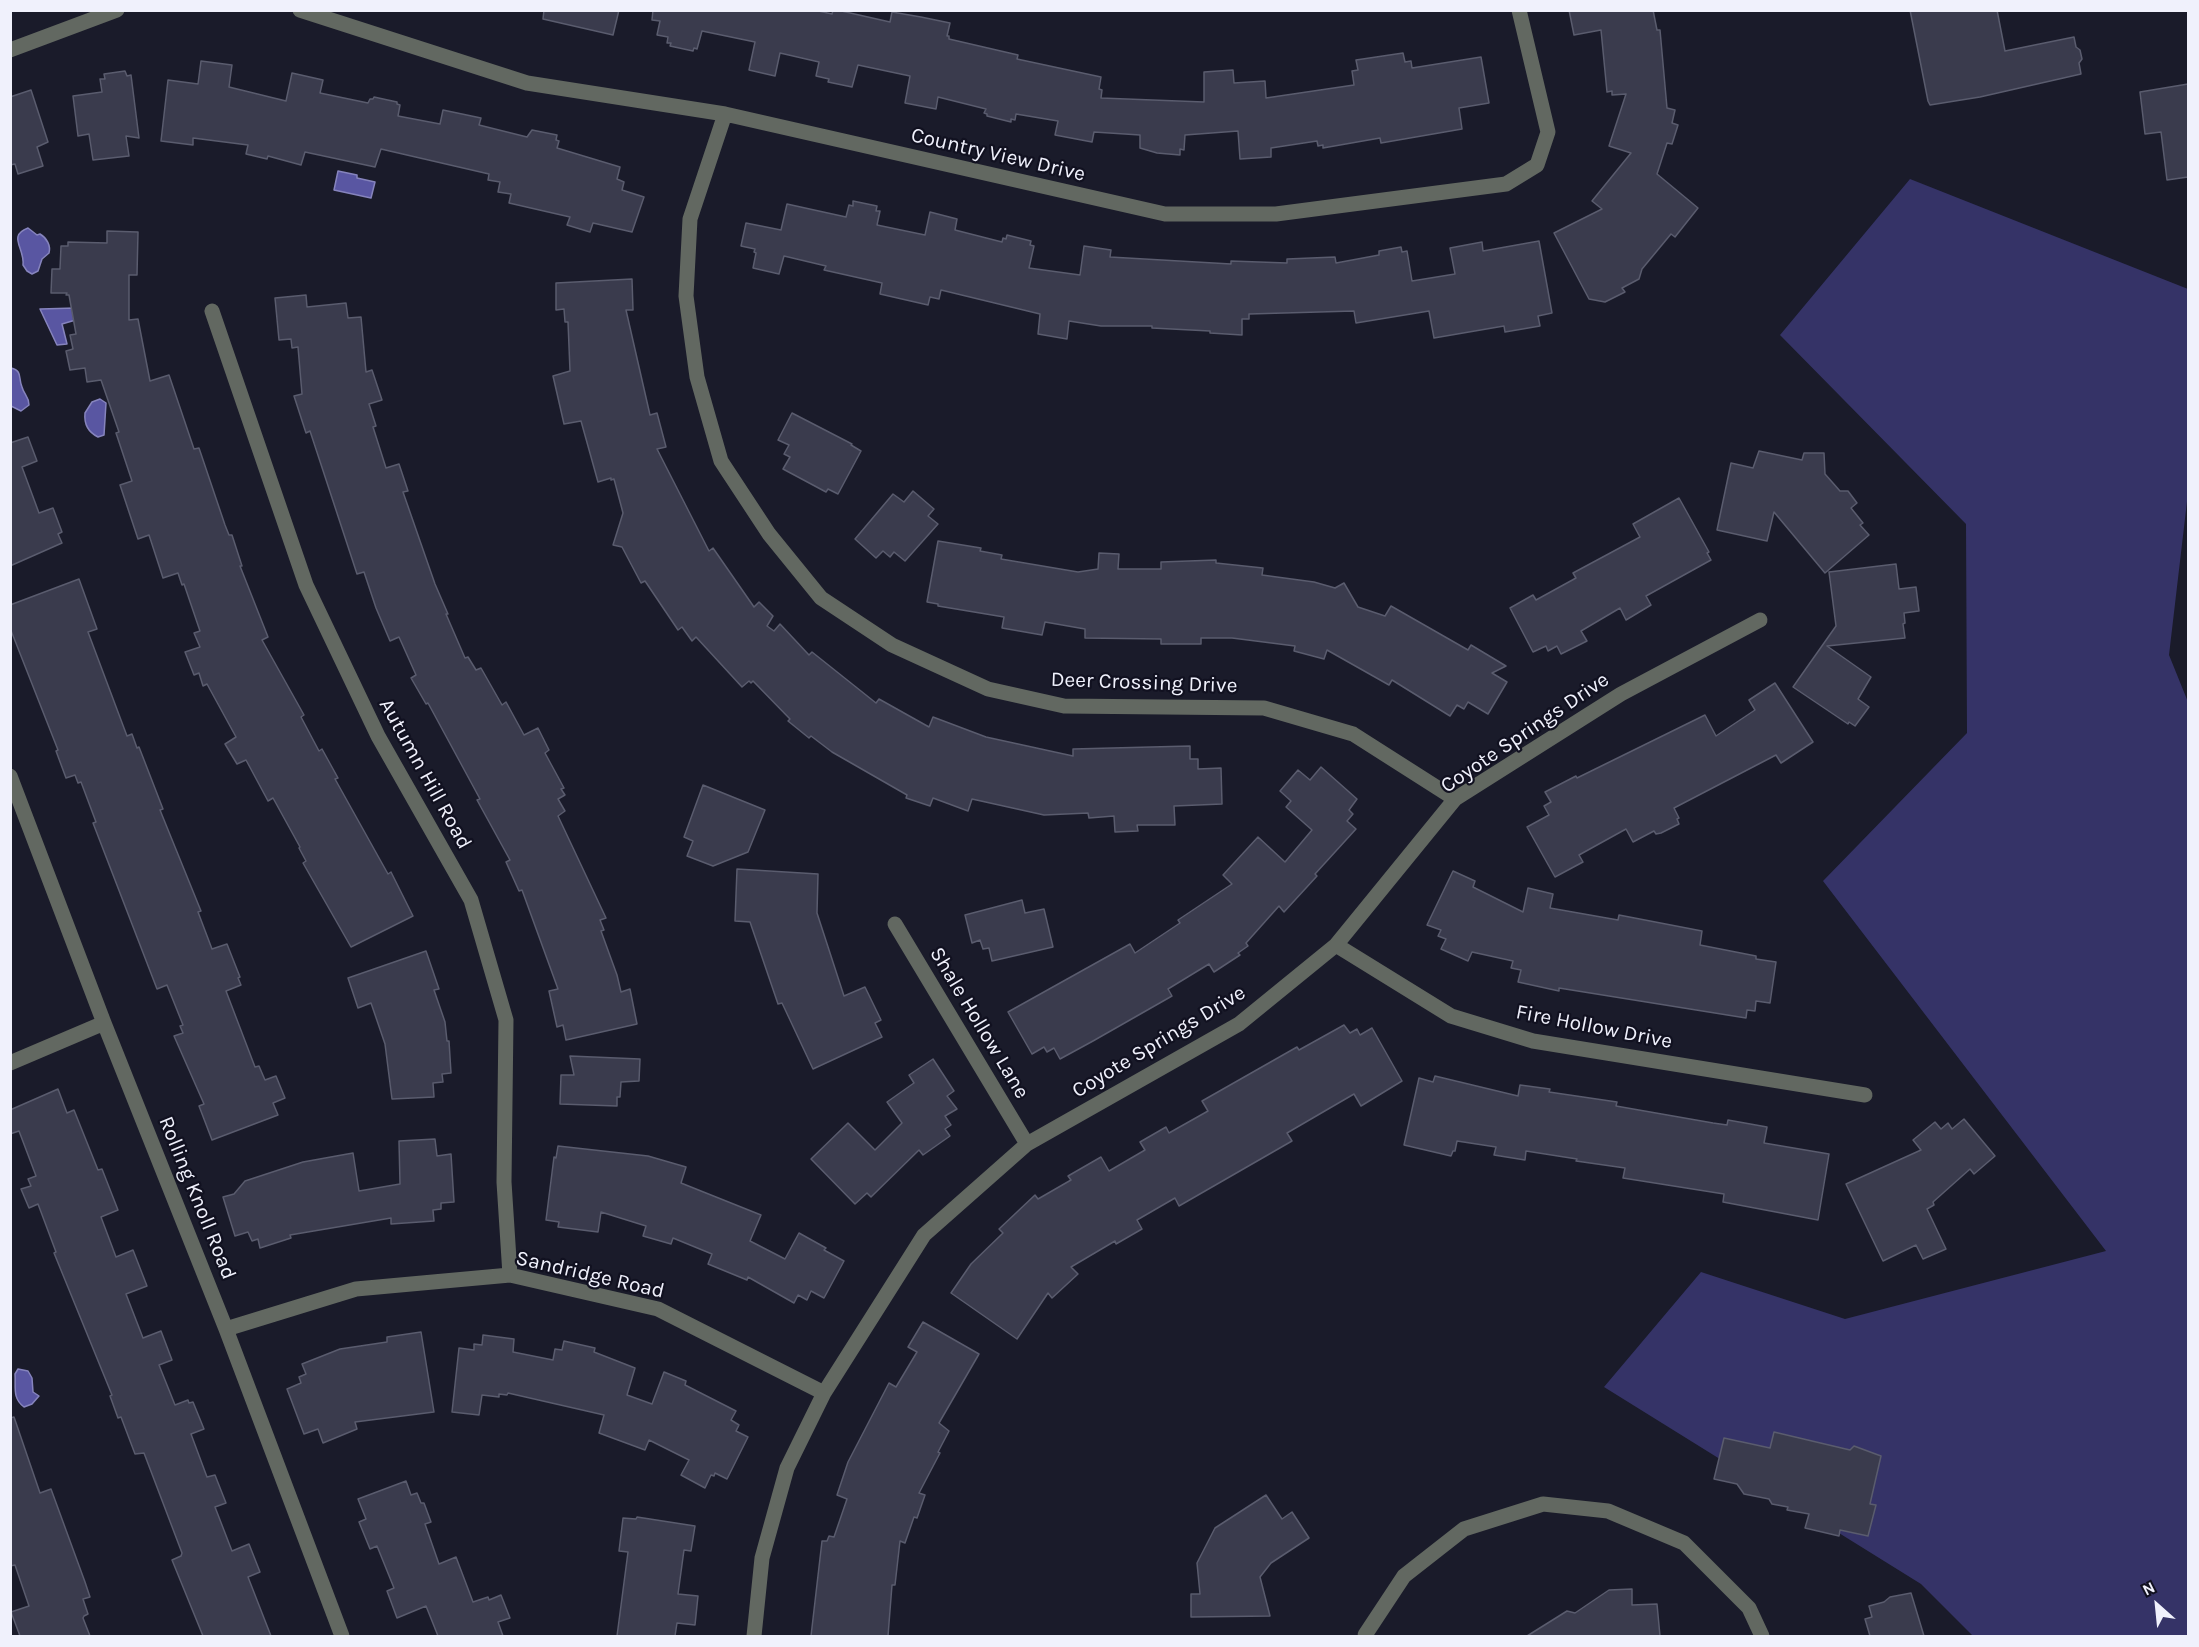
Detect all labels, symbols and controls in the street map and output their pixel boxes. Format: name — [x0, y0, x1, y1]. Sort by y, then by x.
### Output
street label: Country View Drive — [908, 123, 1088, 187]
street label: Deer Crossing Drive — [1050, 667, 1238, 699]
street label: Coyote Springs Drive — [1436, 667, 1614, 799]
street label: Autumn Hill Road — [373, 694, 477, 854]
street label: Shale Hollow Lane — [924, 943, 1034, 1103]
street label: Coyote Springs Drive — [1068, 980, 1250, 1104]
street label: Fire Hollow Drive — [1514, 999, 1674, 1055]
street label: Rolling Knoll Road — [153, 1113, 241, 1283]
street label: Sandridge Road — [513, 1246, 667, 1304]
north arrow — [2127, 1575, 2187, 1635]
text: N — [2139, 1577, 2158, 1600]

